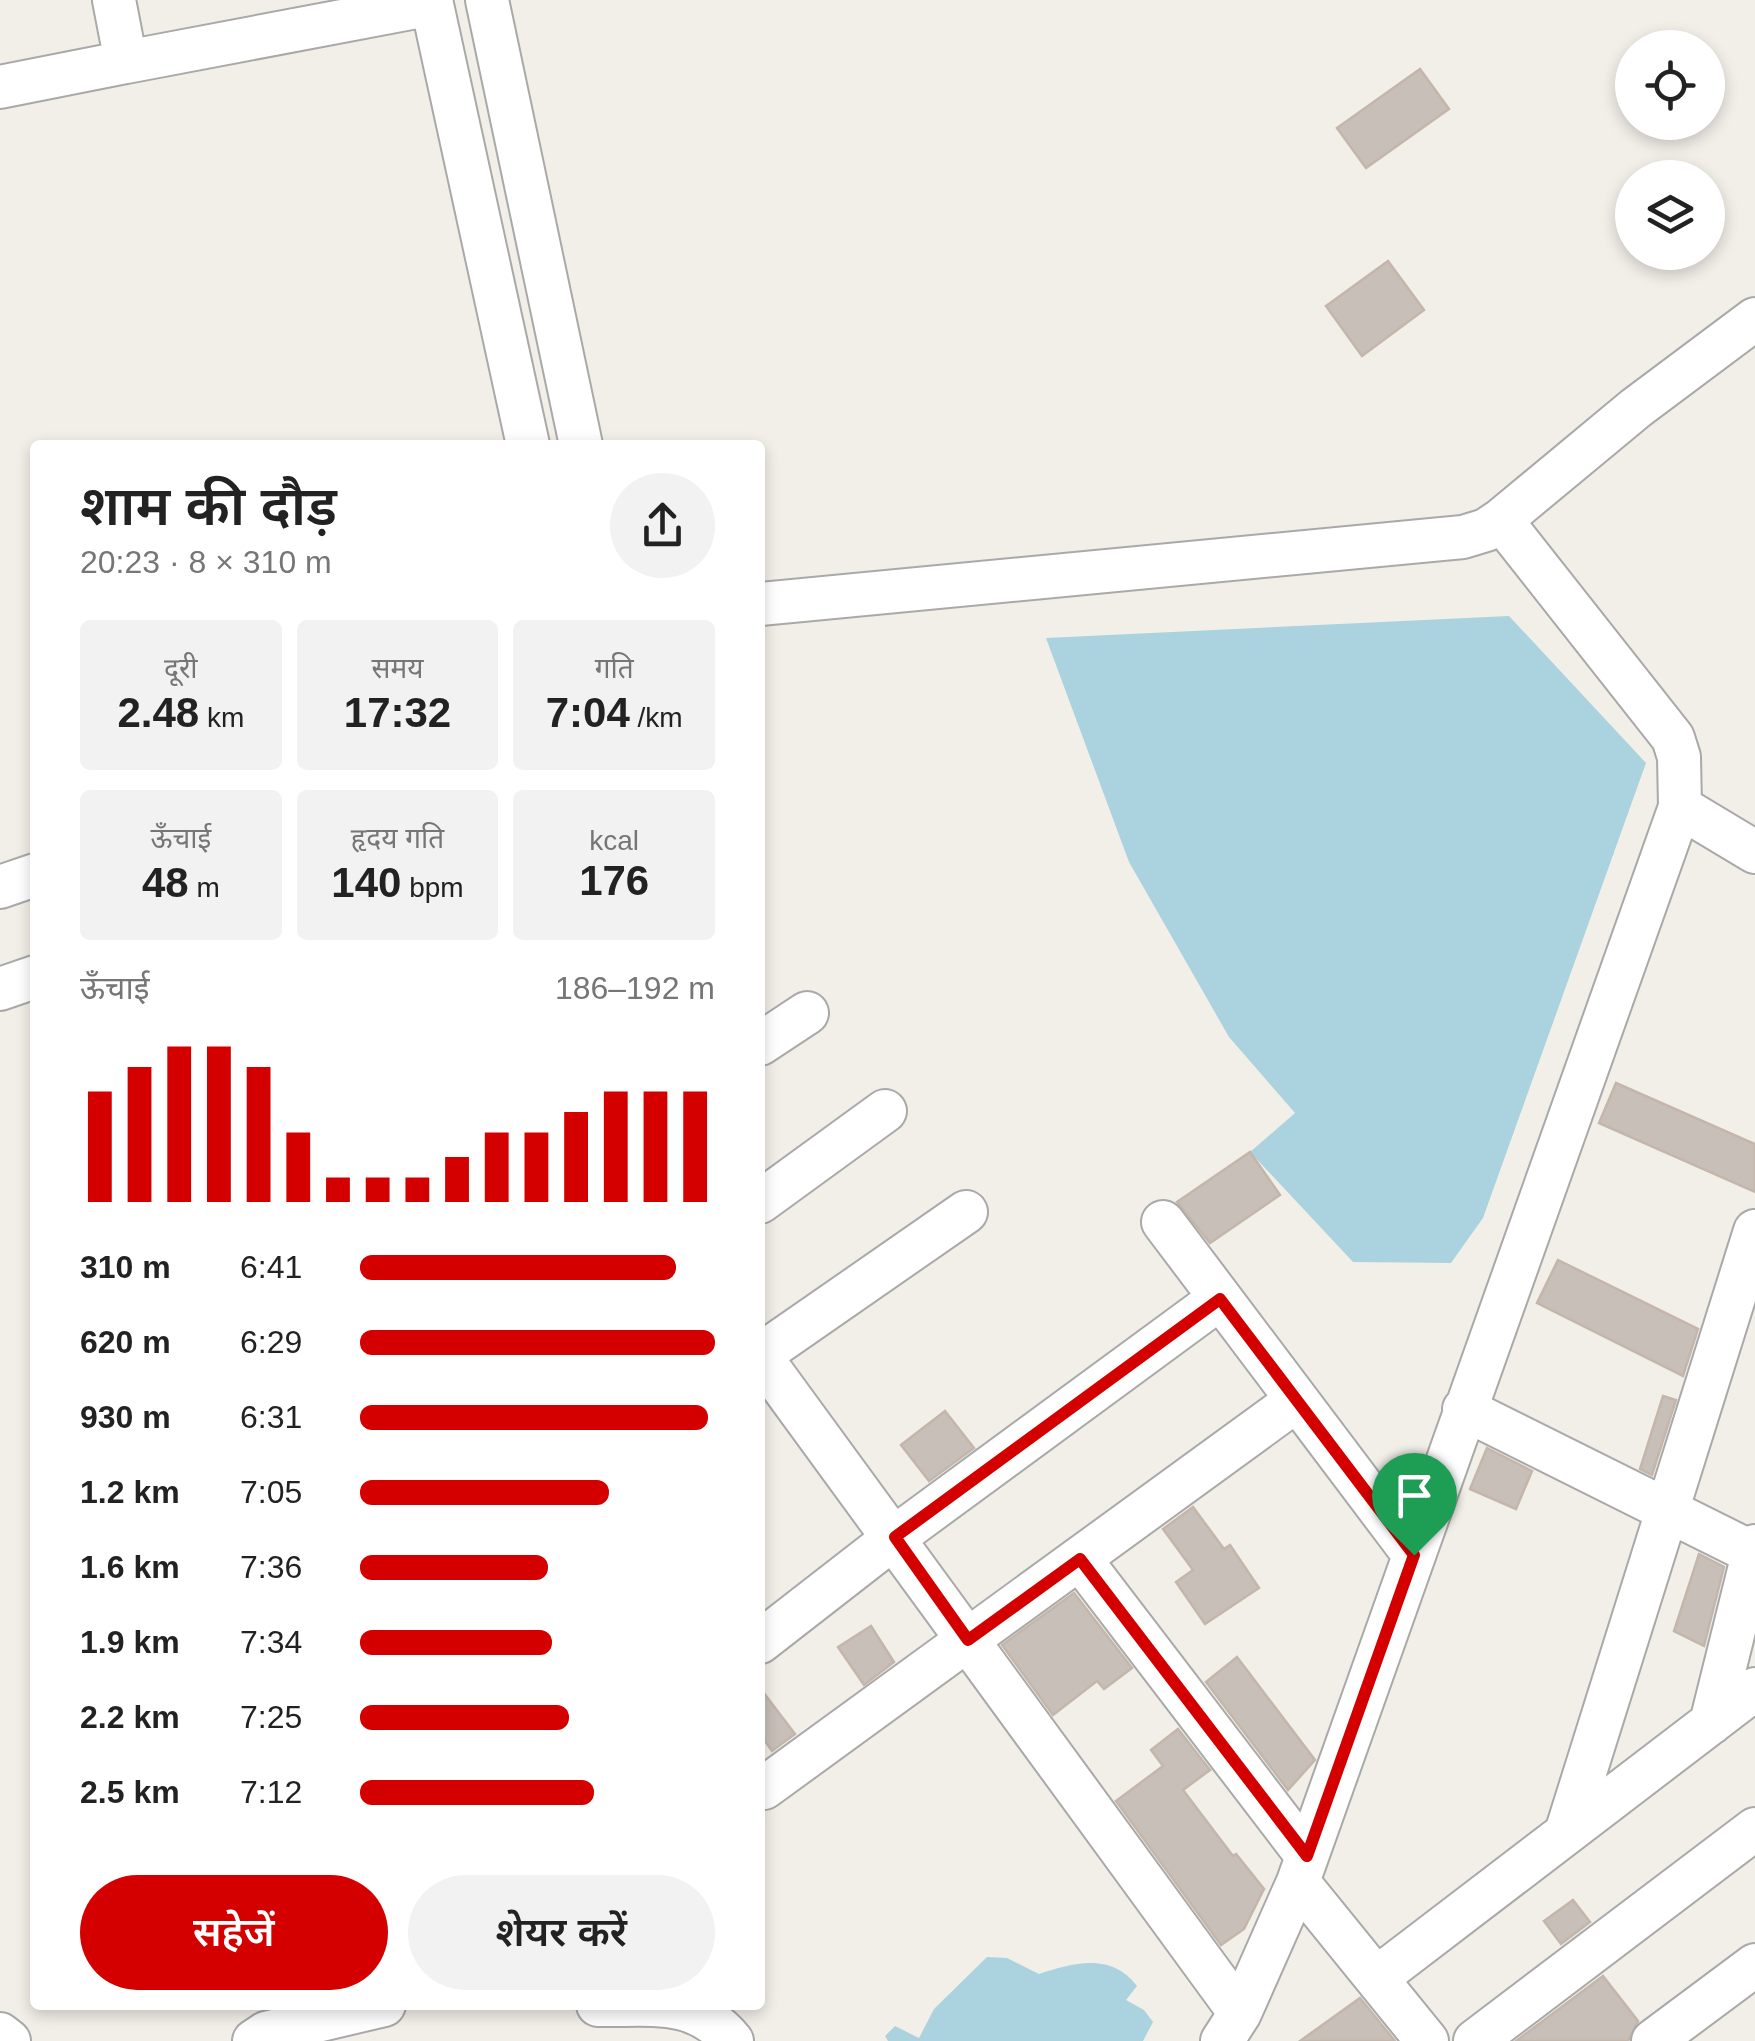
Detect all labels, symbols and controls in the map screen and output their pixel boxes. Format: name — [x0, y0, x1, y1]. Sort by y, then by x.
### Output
map controls — [1615, 30, 1725, 270]
button: locate — [1615, 30, 1725, 140]
button: layers — [1615, 160, 1725, 270]
button: share — [610, 473, 715, 578]
text: शाम की दौड़ — [80, 475, 337, 537]
text: 20:23 · 8 × 310 m — [80, 544, 332, 580]
text: दूरी — [164, 653, 198, 684]
text: समय — [372, 653, 423, 684]
text: गति — [595, 653, 634, 684]
text: 2.48 — [117, 689, 199, 736]
text: 17:32 — [344, 689, 451, 736]
text: 7:04 — [546, 689, 630, 736]
text: km — [199, 702, 244, 733]
text: /km — [630, 702, 683, 733]
text: ऊँचाई — [150, 823, 211, 854]
text: हृदय गति — [351, 823, 444, 854]
text: kcal — [589, 825, 639, 856]
text: 176 — [579, 857, 649, 904]
text: 48 — [142, 859, 189, 906]
text: 140 — [331, 859, 401, 906]
text: m — [189, 872, 220, 903]
text: bpm — [401, 872, 464, 903]
text: ऊँचाई — [80, 970, 149, 1006]
text: 186–192 m — [555, 970, 715, 1006]
text: 310 m — [80, 1249, 171, 1285]
text: 6:41 — [240, 1249, 302, 1285]
text: 620 m — [80, 1324, 171, 1360]
text: 6:29 — [240, 1324, 302, 1360]
text: 930 m — [80, 1399, 171, 1435]
text: 6:31 — [240, 1399, 302, 1435]
pin — [1372, 1453, 1457, 1556]
icon: arrive — [1387, 1468, 1442, 1523]
text: 1.2 km — [80, 1474, 180, 1510]
text: 7:05 — [240, 1474, 302, 1510]
text: 1.6 km — [80, 1549, 180, 1585]
text: 7:36 — [240, 1549, 302, 1585]
text: 1.9 km — [80, 1624, 180, 1660]
text: 7:34 — [240, 1624, 302, 1660]
text: 2.2 km — [80, 1699, 180, 1735]
text: 7:25 — [240, 1699, 302, 1735]
text: 2.5 km — [80, 1774, 180, 1810]
text: 7:12 — [240, 1774, 302, 1810]
button: सहेजें — [80, 1875, 388, 1990]
button: शेयर करें — [408, 1875, 715, 1990]

